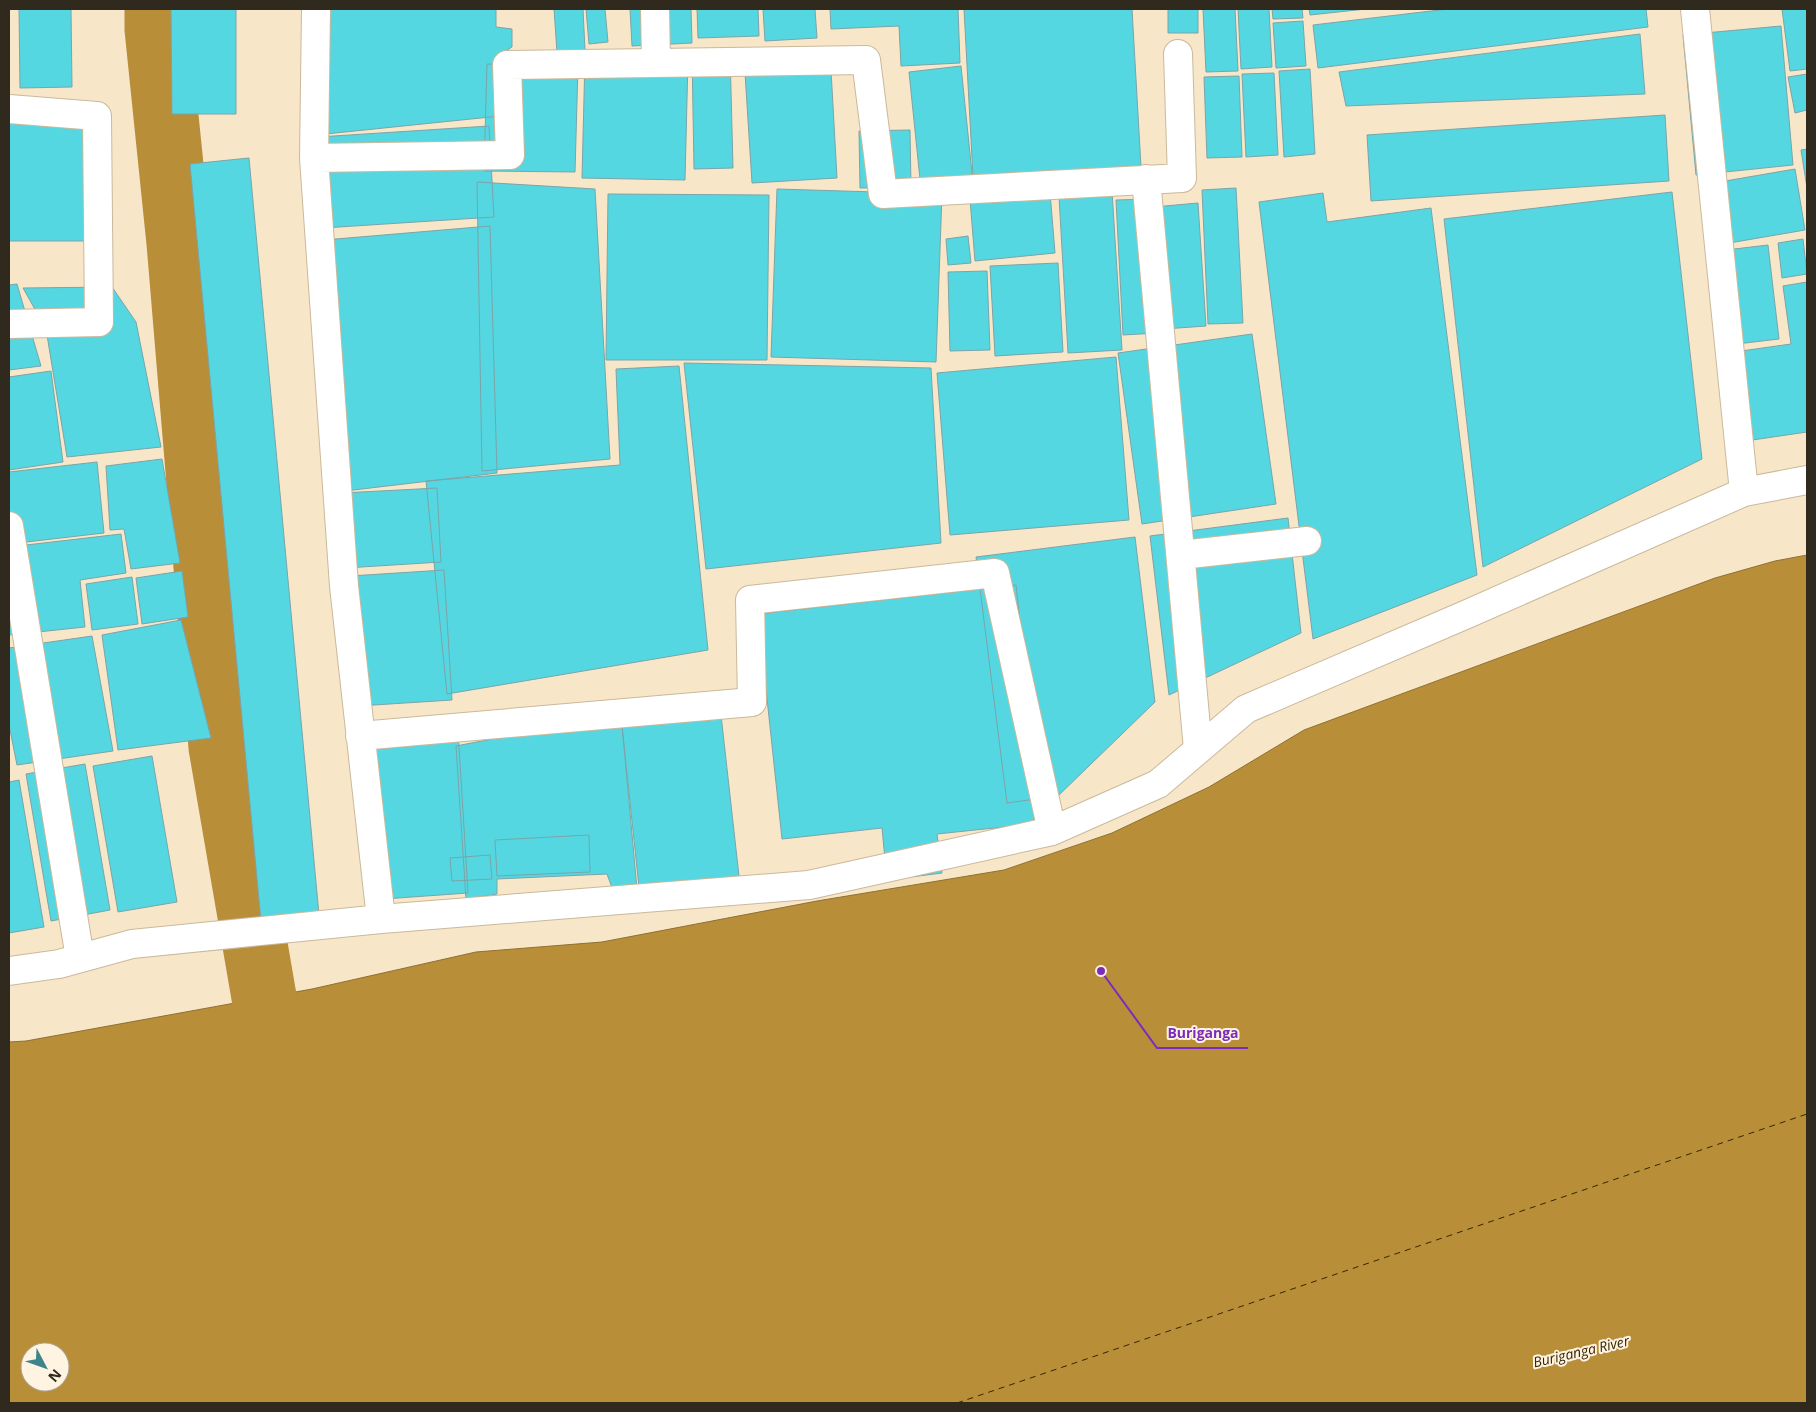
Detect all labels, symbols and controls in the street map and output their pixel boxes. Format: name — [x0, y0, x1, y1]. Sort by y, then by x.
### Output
callout: Buriganga — [1157, 1019, 1248, 1048]
text: Buriganga — [1167, 1023, 1239, 1042]
water label: Buriganga River — [1531, 1331, 1631, 1371]
north arrow — [20, 1342, 70, 1392]
text: N — [44, 1365, 66, 1386]

